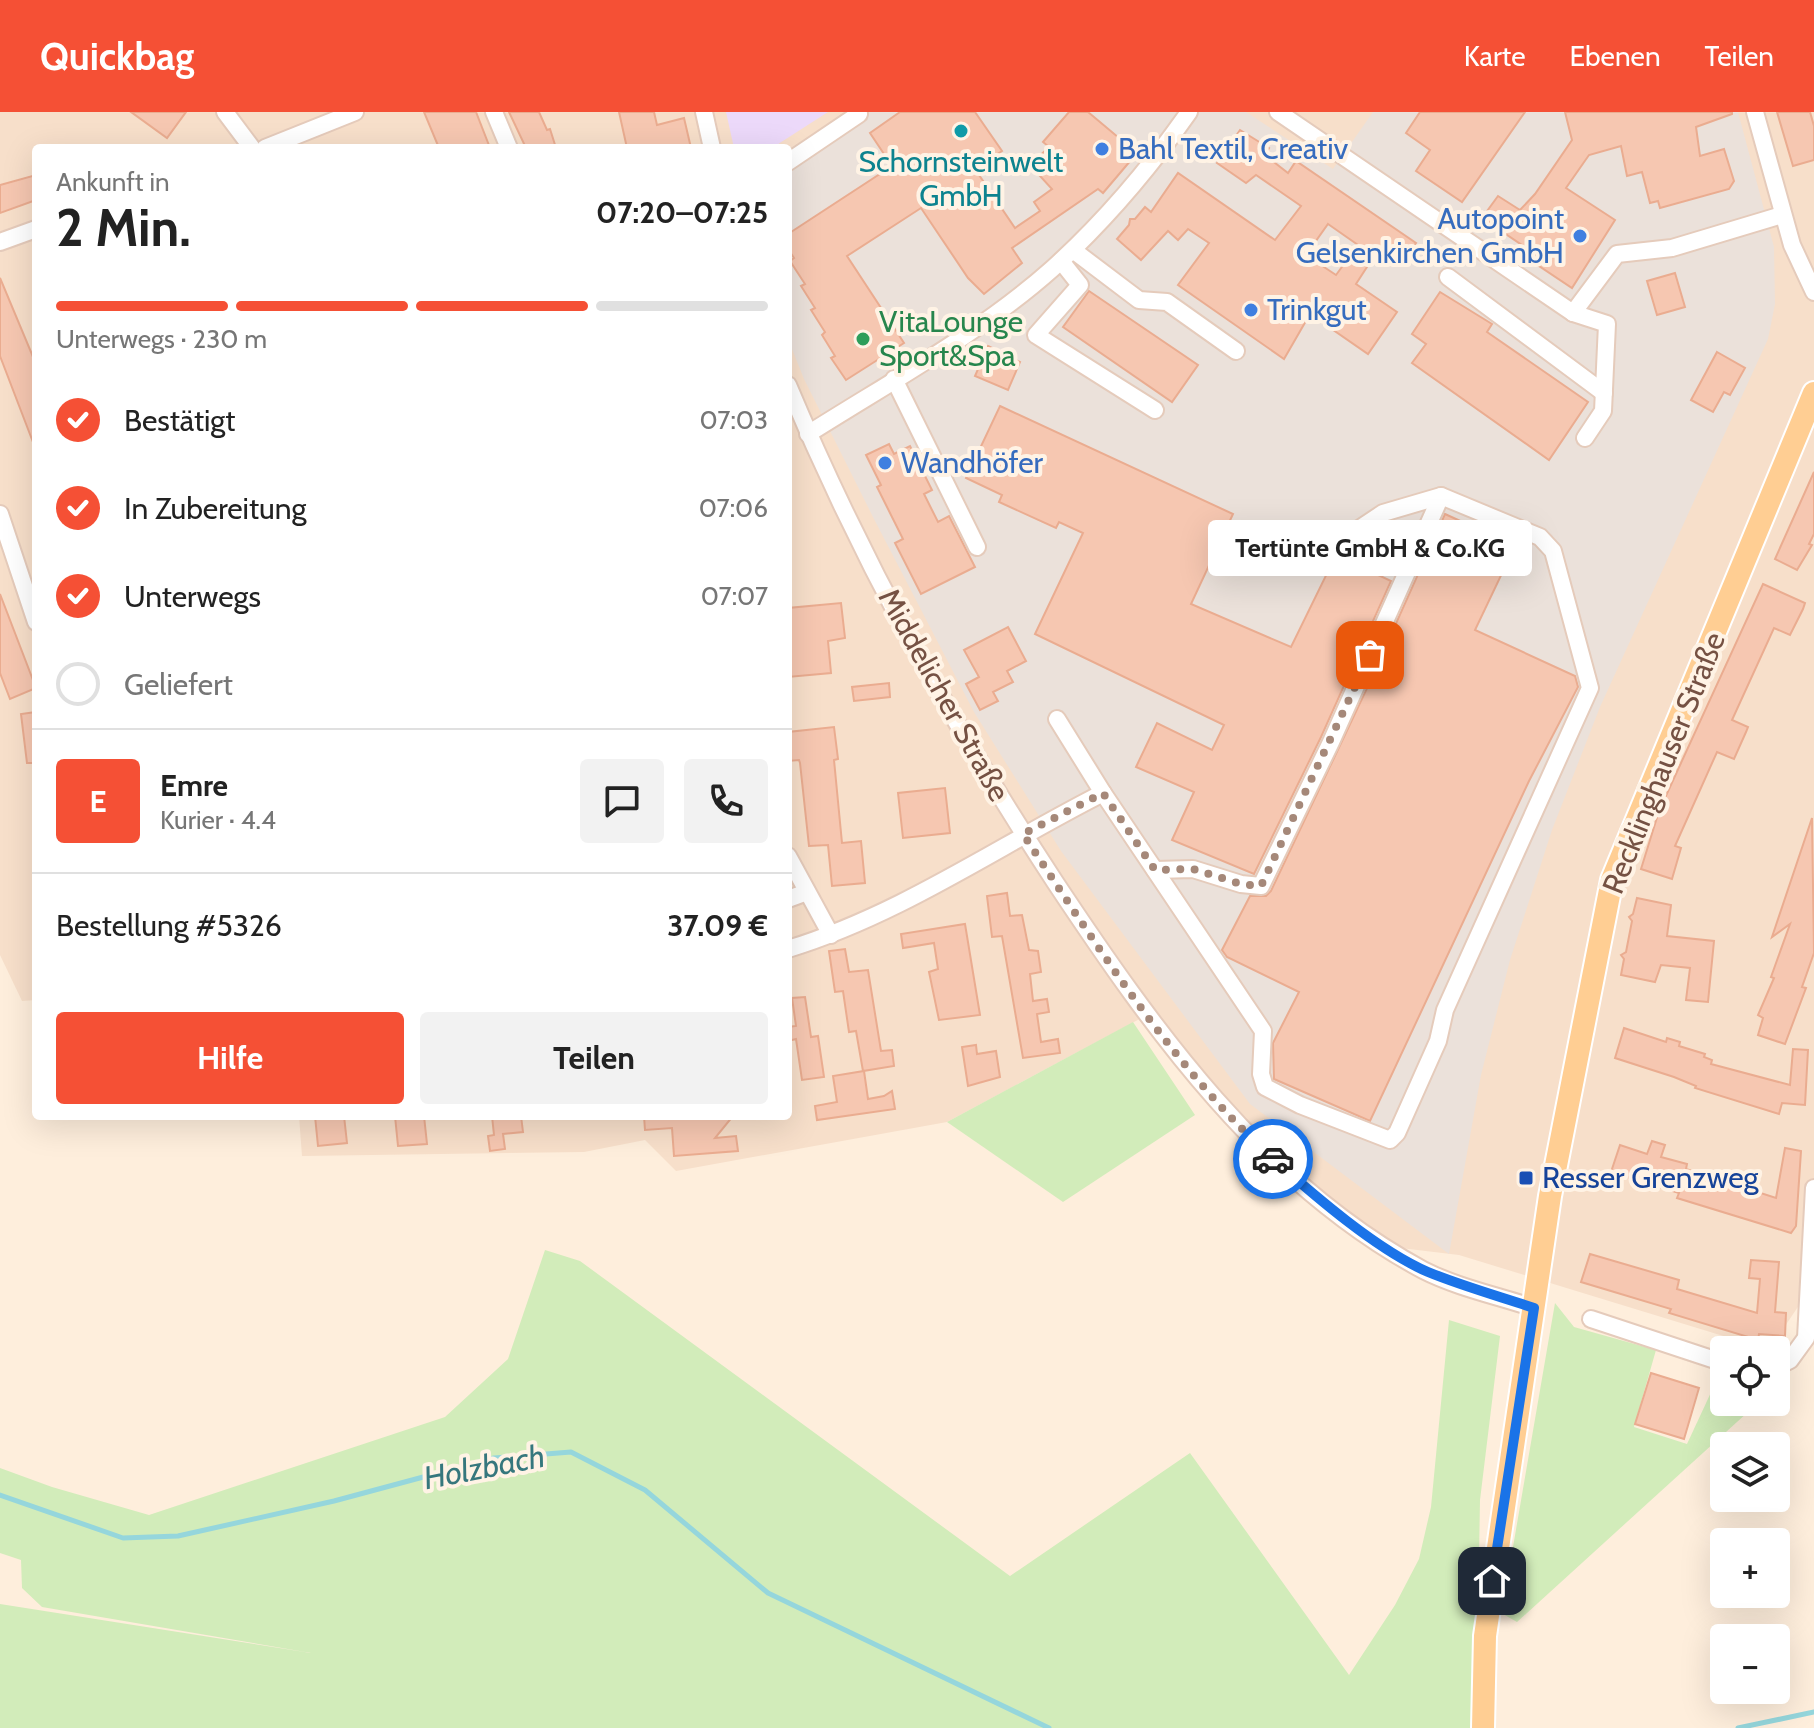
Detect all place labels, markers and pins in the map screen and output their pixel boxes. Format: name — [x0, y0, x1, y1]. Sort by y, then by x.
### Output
marker: Schornsteinwelt GmbH — [952, 122, 970, 140]
place label: Bahl Textil, Creativ — [1118, 130, 1349, 167]
marker: Bahl Textil, Creativ — [1093, 140, 1111, 158]
place label: Schornsteinwelt GmbH — [859, 143, 1063, 214]
place label: Autopoint Gelsenkirchen GmbH — [1296, 200, 1564, 271]
marker: Autopoint Gelsenkirchen GmbH — [1571, 227, 1589, 245]
place label: Trinkgut — [1267, 291, 1367, 328]
marker: Trinkgut — [1242, 301, 1260, 319]
place label: VitaLounge Sport&Spa — [879, 303, 1023, 374]
marker: VitaLounge Sport&Spa — [854, 330, 872, 348]
place label: Wandhöfer — [901, 444, 1044, 481]
marker: Wandhöfer — [876, 454, 894, 472]
callout: Tertünte GmbH & Co.KG — [1208, 519, 1532, 575]
pin — [1336, 621, 1404, 689]
place label: Resser Grenzweg — [1542, 1159, 1760, 1196]
marker: Resser Grenzweg — [1517, 1169, 1535, 1187]
pin — [1458, 1547, 1526, 1615]

